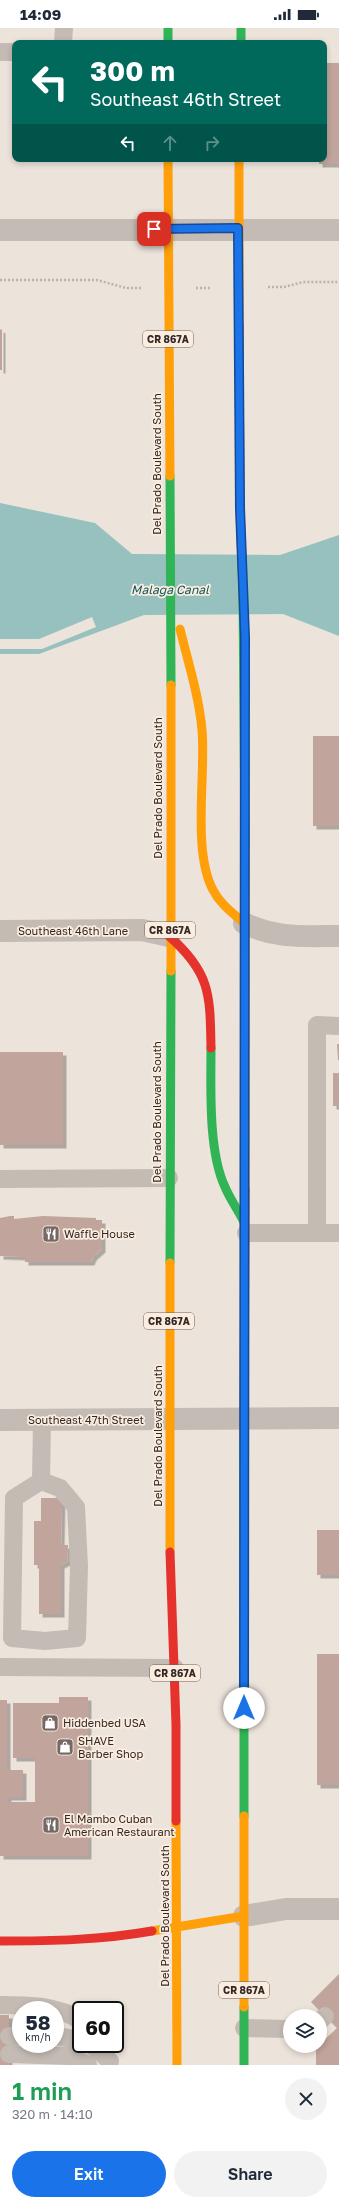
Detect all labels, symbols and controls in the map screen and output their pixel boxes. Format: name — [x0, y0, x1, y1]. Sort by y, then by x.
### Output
text: 14:09 — [20, 5, 61, 23]
text: 300 m — [90, 54, 175, 87]
icon: left — [24, 56, 76, 108]
text: Southeast 46th Street — [90, 88, 281, 110]
icon: left — [117, 132, 139, 154]
icon: ahead — [159, 132, 181, 154]
icon: right — [201, 132, 223, 154]
pin — [137, 212, 171, 246]
icon: arrive — [143, 218, 165, 240]
road number: CR 867A — [143, 331, 193, 347]
street label: Del Prado Boulevard South — [150, 393, 163, 535]
water label: Malaga Canal — [131, 582, 210, 597]
street label: Del Prado Boulevard South — [151, 717, 164, 859]
road number: CR 867A — [145, 922, 195, 938]
street label: Southeast 46th Lane — [18, 924, 128, 937]
street label: Del Prado Boulevard South — [150, 1041, 163, 1183]
restaurant icon: Waffle House — [41, 1224, 61, 1244]
place label: Waffle House — [64, 1227, 135, 1240]
road number: CR 867A — [144, 1313, 194, 1329]
street label: Del Prado Boulevard South — [151, 1365, 164, 1507]
street label: Southeast 47th Street — [28, 1413, 144, 1426]
road number: CR 867A — [150, 1665, 200, 1681]
position arrow — [223, 1687, 265, 1729]
shop icon: Hiddenbed USA — [40, 1713, 60, 1733]
place label: Hiddenbed USA — [63, 1716, 147, 1729]
place label: SHAVE Barber Shop — [78, 1734, 143, 1760]
shop icon: SHAVE Barber Shop — [55, 1737, 75, 1757]
place label: El Mambo Cuban American Restaurant — [64, 1812, 175, 1838]
restaurant icon: El Mambo Cuban American Restaurant — [41, 1815, 61, 1835]
street label: Del Prado Boulevard South — [158, 1845, 171, 1987]
road number: CR 867A — [219, 1982, 269, 1998]
speed limit sign: 60 — [72, 2001, 124, 2053]
map controls — [283, 2009, 327, 2053]
button: layers — [283, 2009, 327, 2053]
text: 58 — [25, 2010, 50, 2034]
text: km/h — [25, 2031, 51, 2043]
text: 1 min — [12, 2076, 72, 2105]
button: close — [285, 2078, 327, 2120]
text: 320 m · 14:10 — [12, 2106, 93, 2122]
button: Exit — [12, 2151, 166, 2197]
button: Share — [174, 2151, 327, 2197]

